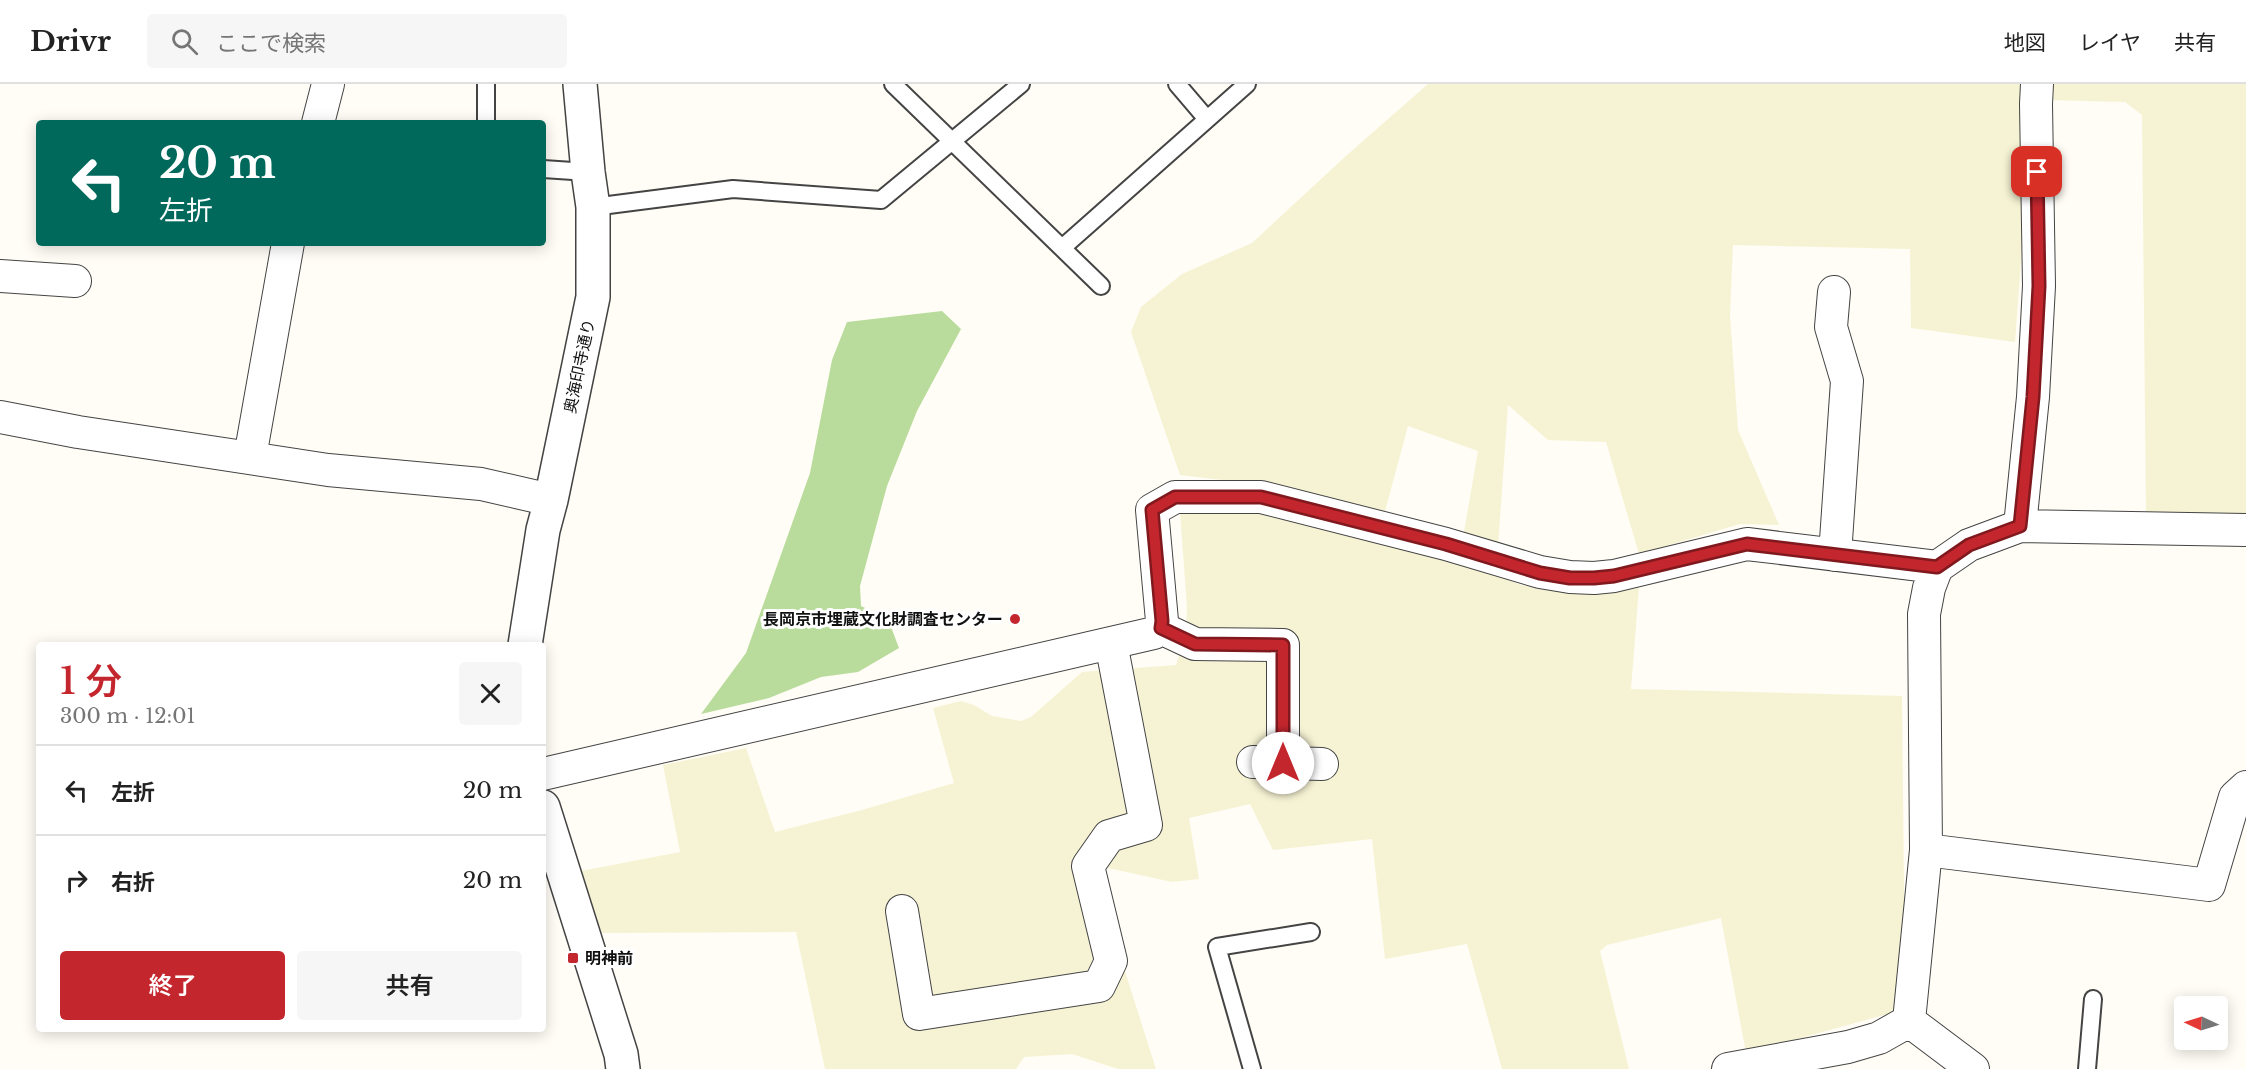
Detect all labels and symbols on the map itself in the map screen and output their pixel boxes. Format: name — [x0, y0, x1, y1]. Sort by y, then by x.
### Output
pin — [2011, 146, 2062, 197]
street label: 奥海印寺通り — [559, 317, 599, 415]
place label: 長岡京市埋蔵文化財調査センター — [763, 609, 1003, 629]
marker: 長岡京市埋蔵文化財調査センター — [1008, 612, 1022, 626]
position arrow — [1251, 731, 1315, 795]
place label: 明神前 — [585, 948, 633, 968]
marker: 明神前 — [566, 951, 580, 965]
north arrow — [2174, 996, 2228, 1050]

